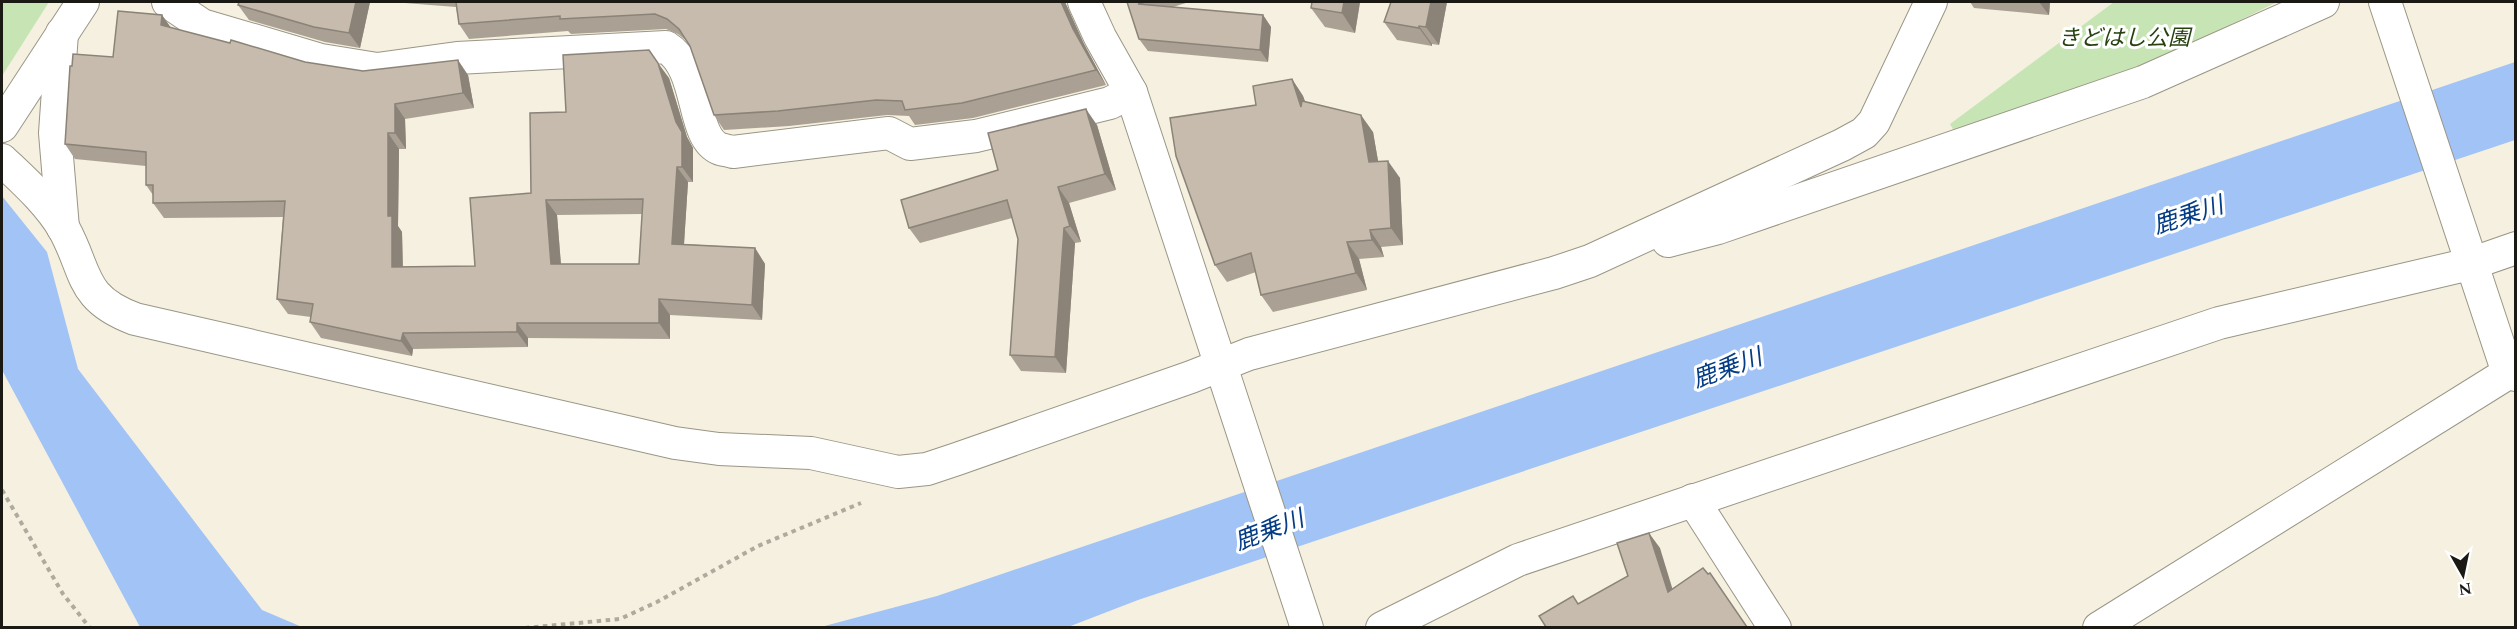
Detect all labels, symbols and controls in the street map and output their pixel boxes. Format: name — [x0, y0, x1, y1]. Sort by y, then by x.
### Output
park label: きどはし公園 — [2058, 22, 2193, 55]
water label: 鹿乗川 — [2149, 187, 2231, 244]
water label: 鹿乗川 — [1687, 339, 1770, 398]
water label: 鹿乗川 — [1229, 500, 1312, 561]
north arrow — [2433, 545, 2493, 605]
text: N — [2457, 576, 2474, 602]

